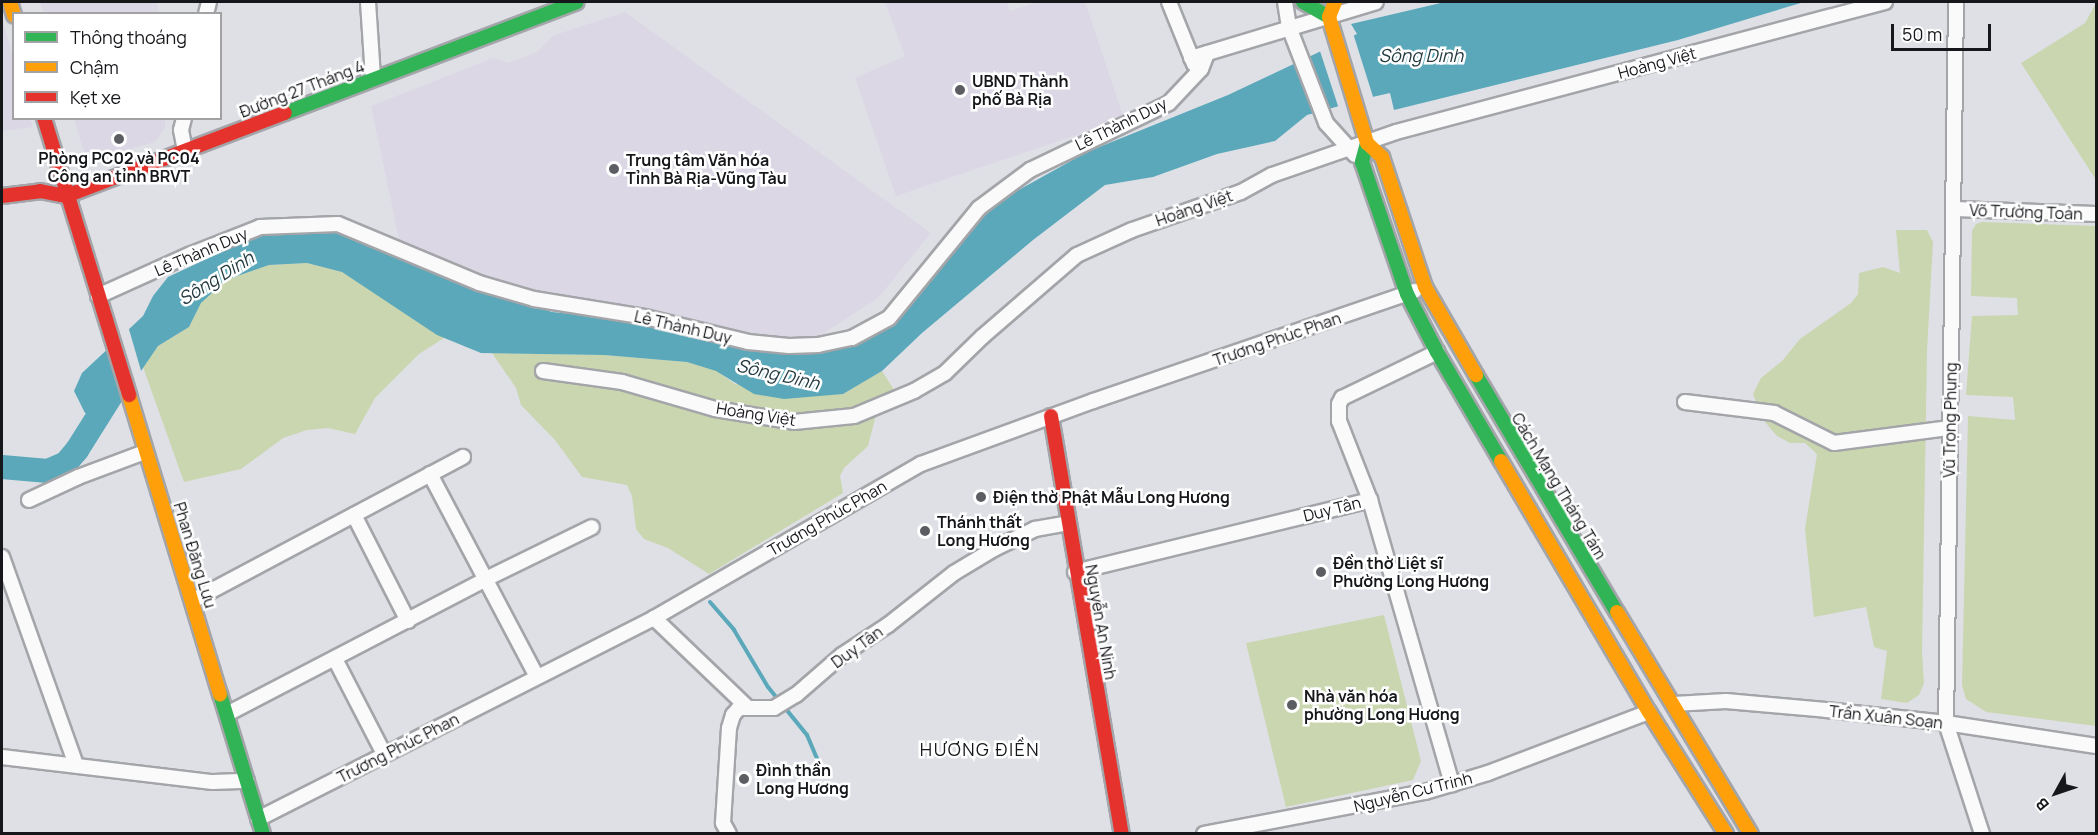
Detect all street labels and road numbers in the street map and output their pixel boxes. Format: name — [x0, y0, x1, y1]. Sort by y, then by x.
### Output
street label: Hoàng Việt — [1616, 43, 1698, 83]
street label: Đường 27 Tháng 4 — [237, 56, 367, 122]
street label: Lê Thành Duy — [1072, 94, 1170, 154]
street label: Hoàng Việt — [1153, 186, 1235, 230]
street label: Võ Trường Toản — [1969, 200, 2083, 224]
street label: Lê Thành Duy — [151, 224, 251, 280]
street label: Lê Thành Duy — [632, 306, 734, 348]
street label: Trương Phúc Phan — [1211, 308, 1343, 370]
street label: Vũ Trọng Phụng — [1939, 362, 1961, 478]
street label: Hoàng Việt — [715, 398, 797, 430]
street label: Cách Mạng Tháng Tám — [1508, 409, 1610, 563]
street label: Trương Phúc Phan — [764, 476, 890, 560]
street label: Duy Tân — [1301, 493, 1363, 525]
street label: Phan Đăng Lưu — [170, 500, 220, 610]
street label: Nguyễn An Ninh — [1081, 563, 1121, 681]
street label: Duy Tân — [828, 622, 886, 672]
street label: Trần Xuân Soạn — [1828, 701, 1944, 733]
street label: Trương Phúc Phan — [334, 709, 462, 787]
street label: Nguyễn Cư Trinh — [1352, 768, 1474, 816]

